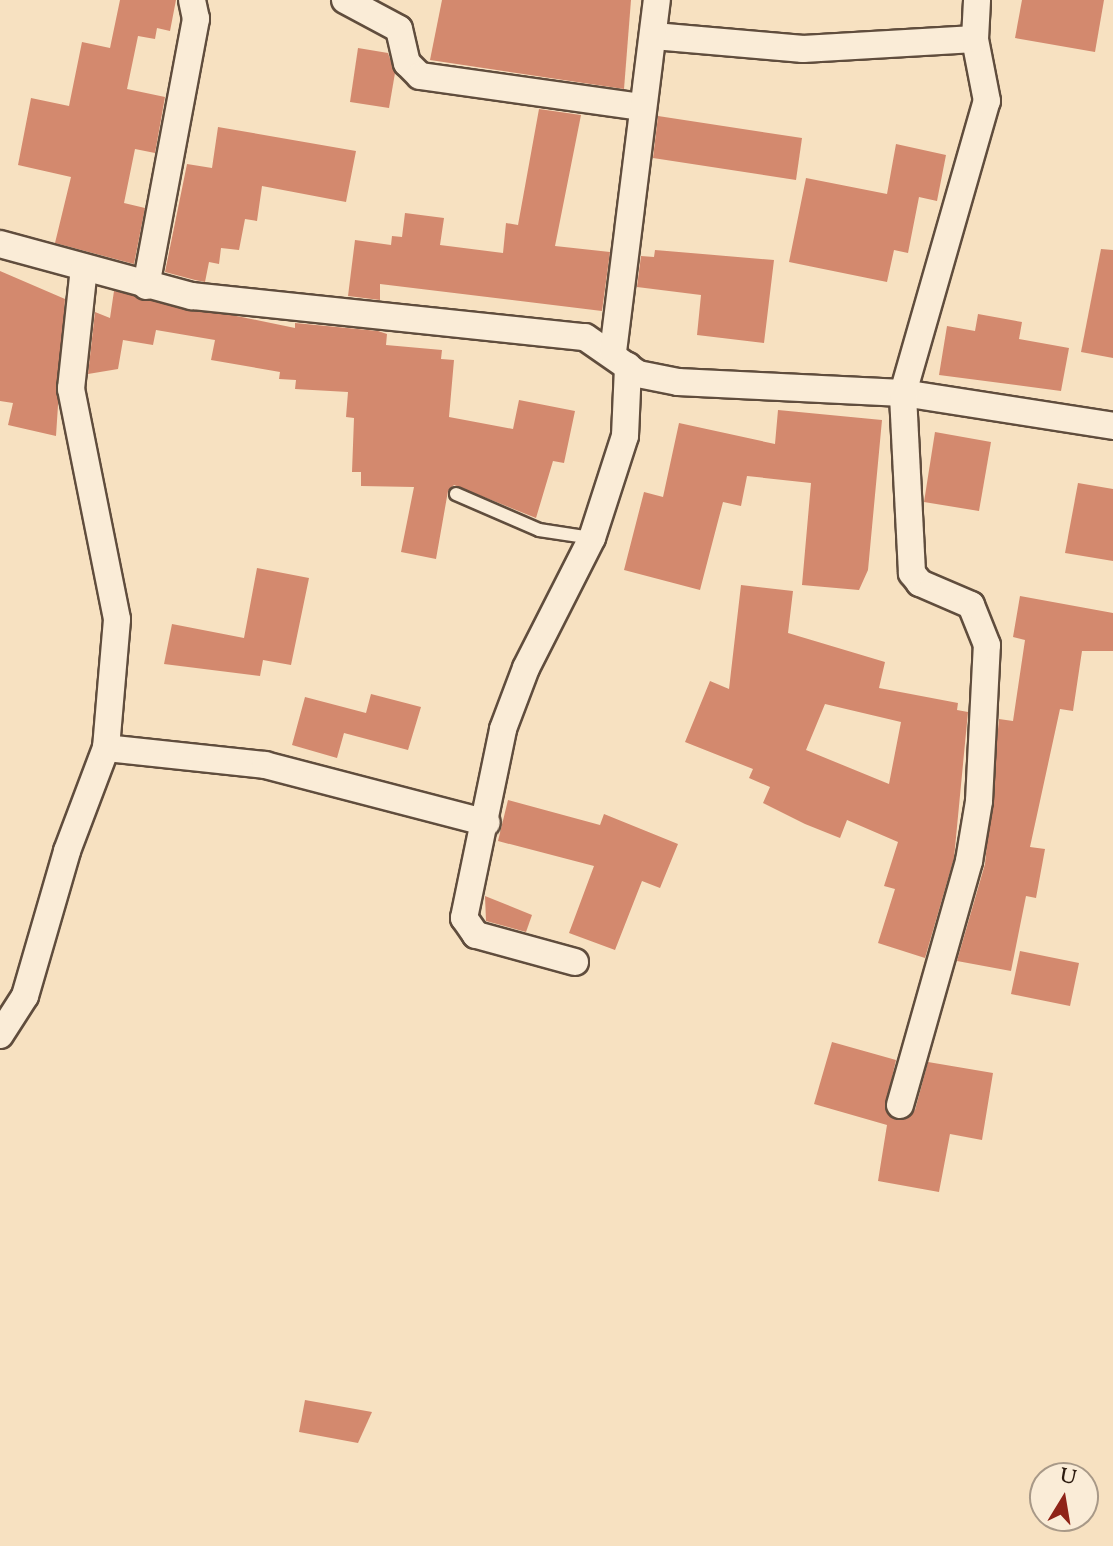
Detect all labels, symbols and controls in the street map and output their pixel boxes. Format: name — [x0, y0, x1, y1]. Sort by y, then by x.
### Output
north arrow — [1029, 1462, 1099, 1532]
text: U — [1058, 1463, 1078, 1493]

